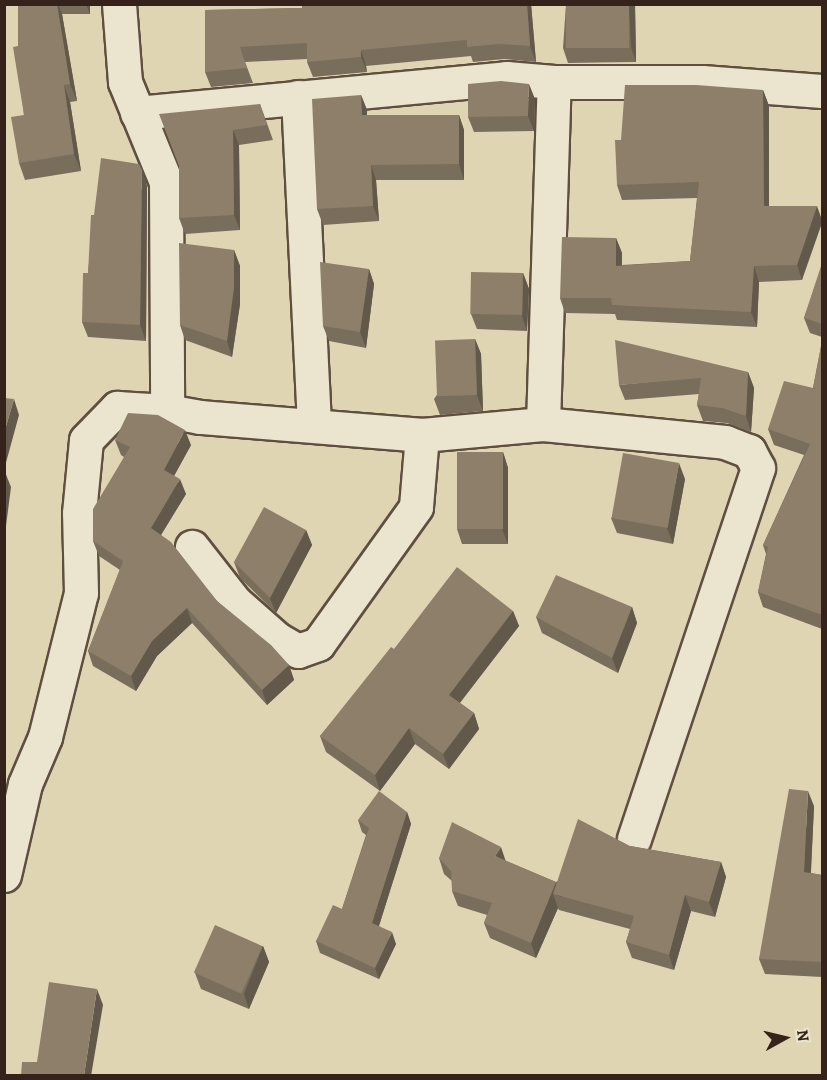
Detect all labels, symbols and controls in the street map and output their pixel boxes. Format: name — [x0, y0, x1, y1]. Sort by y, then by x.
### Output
north arrow — [755, 1008, 815, 1068]
text: N — [791, 1028, 815, 1043]

